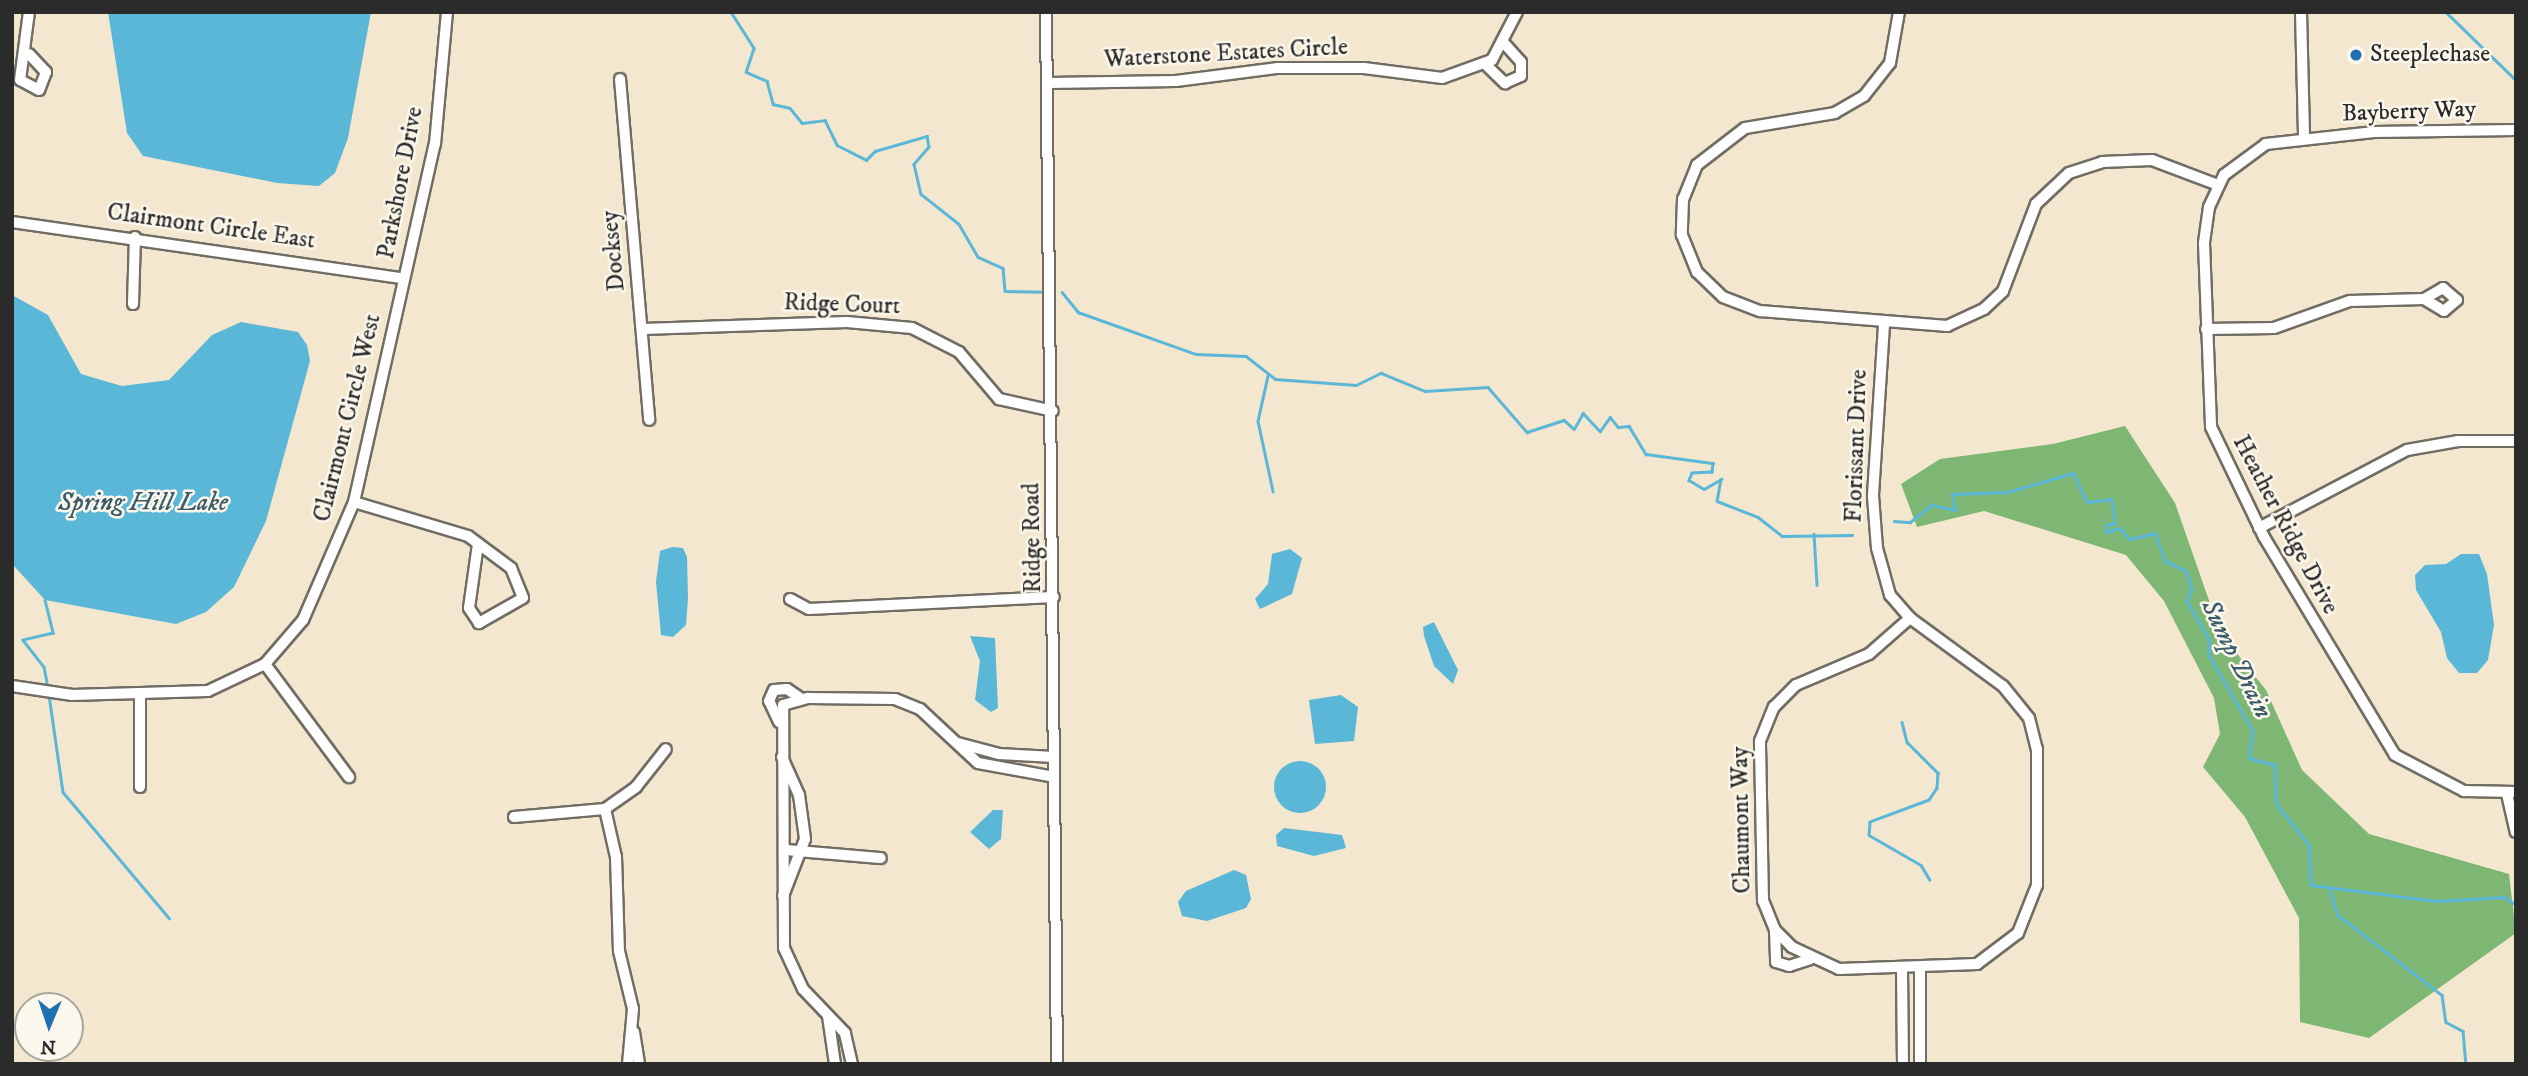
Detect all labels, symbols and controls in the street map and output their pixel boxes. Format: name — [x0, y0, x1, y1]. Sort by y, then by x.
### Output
street label: Waterstone Estates Circle — [1103, 33, 1349, 75]
place label: Steeplechase — [2370, 41, 2490, 69]
marker: Steeplechase — [2348, 47, 2364, 63]
street label: Bayberry Way — [2341, 95, 2477, 129]
street label: Parkshore Drive — [372, 104, 430, 262]
street label: Clairmont Circle East — [105, 198, 317, 256]
street label: Docksey — [596, 209, 632, 293]
street label: Ridge Court — [783, 289, 901, 321]
street label: Clairmont Circle West — [308, 311, 388, 525]
street label: Florissant Drive — [1840, 369, 1874, 523]
street label: Heather Ridge Drive — [2226, 431, 2344, 619]
street label: Ridge Road — [1018, 482, 1048, 594]
water label: Spring Hill Lake — [58, 487, 228, 519]
water label: Sump Drain — [2194, 594, 2278, 724]
street label: Chaumont Way — [1726, 746, 1758, 894]
north arrow — [14, 992, 84, 1062]
text: N — [40, 1035, 57, 1058]

